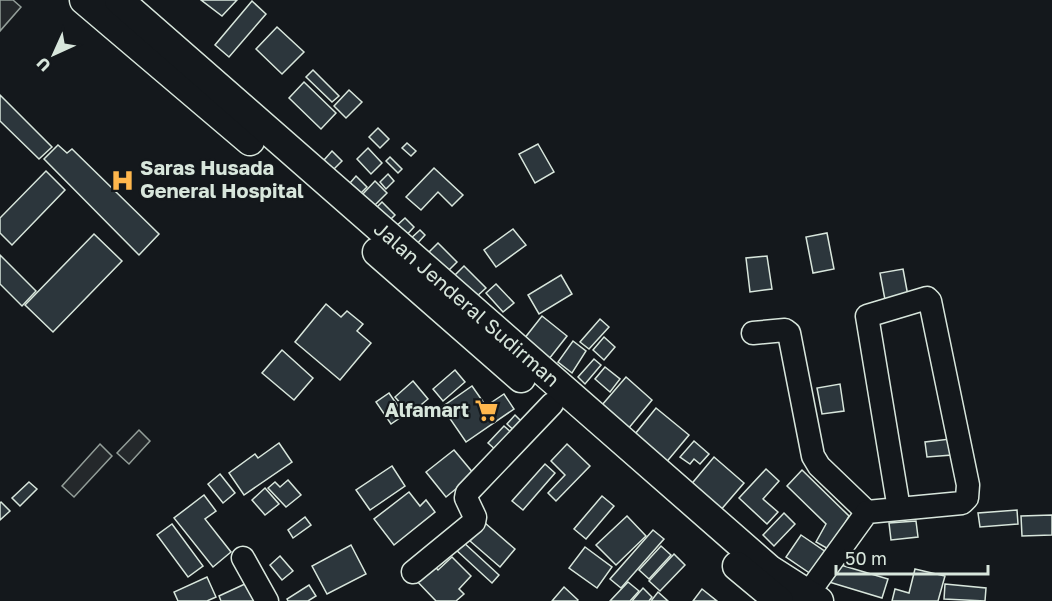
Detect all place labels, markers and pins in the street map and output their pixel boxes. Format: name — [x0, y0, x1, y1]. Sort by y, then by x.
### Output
place label: Saras Husada General Hospital — [140, 155, 304, 202]
hospital icon: Saras Husada General Hospital — [109, 167, 135, 193]
place label: Alfamart — [385, 397, 469, 421]
supermarket icon: Alfamart — [474, 397, 500, 423]

